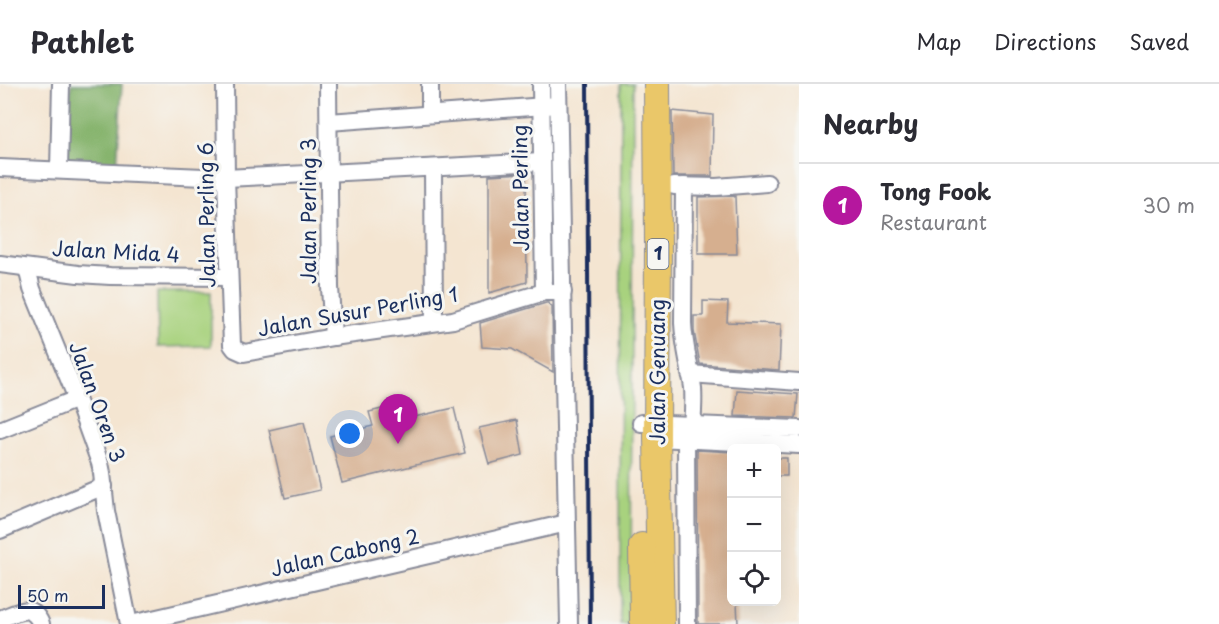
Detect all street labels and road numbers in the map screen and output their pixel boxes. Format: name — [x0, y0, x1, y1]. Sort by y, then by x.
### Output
street label: Jalan Perling — [504, 124, 536, 252]
street label: Jalan Perling 3 — [293, 138, 323, 284]
street label: Jalan Perling 6 — [190, 142, 222, 288]
street label: Jalan Mida 4 — [51, 233, 181, 269]
road number: 1 — [648, 239, 668, 269]
street label: Jalan Susur Perling 1 — [255, 279, 460, 343]
street label: Jalan Genuang — [642, 299, 672, 445]
street label: Jalan Oren 3 — [62, 337, 134, 466]
street label: Jalan Cabong 2 — [268, 520, 422, 584]

